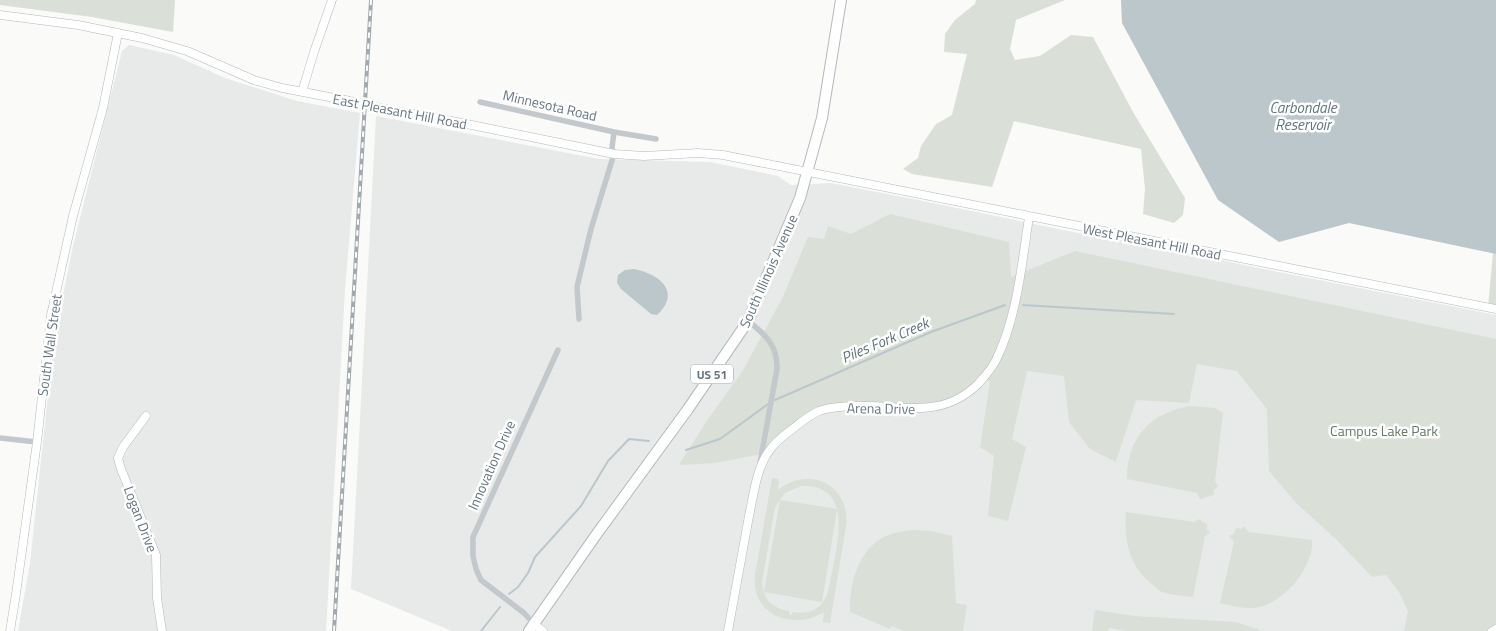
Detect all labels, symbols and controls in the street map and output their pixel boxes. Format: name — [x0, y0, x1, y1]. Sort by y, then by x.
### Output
street label: Minnesota Road — [501, 84, 599, 126]
street label: East Pleasant Hill Road — [331, 88, 469, 134]
water label: Carbondale Reservoir — [1269, 96, 1338, 136]
street label: South Illinois Avenue — [734, 211, 802, 331]
street label: West Pleasant Hill Road — [1081, 217, 1223, 265]
street label: South Wall Street — [31, 293, 67, 397]
water label: Piles Fork Creek — [838, 310, 934, 369]
road number: US 51 — [691, 364, 733, 384]
street label: Arena Drive — [847, 397, 915, 419]
street label: Innovation Drive — [462, 417, 520, 513]
park label: Campus Lake Park — [1330, 420, 1438, 441]
street label: Logan Drive — [119, 483, 163, 555]

